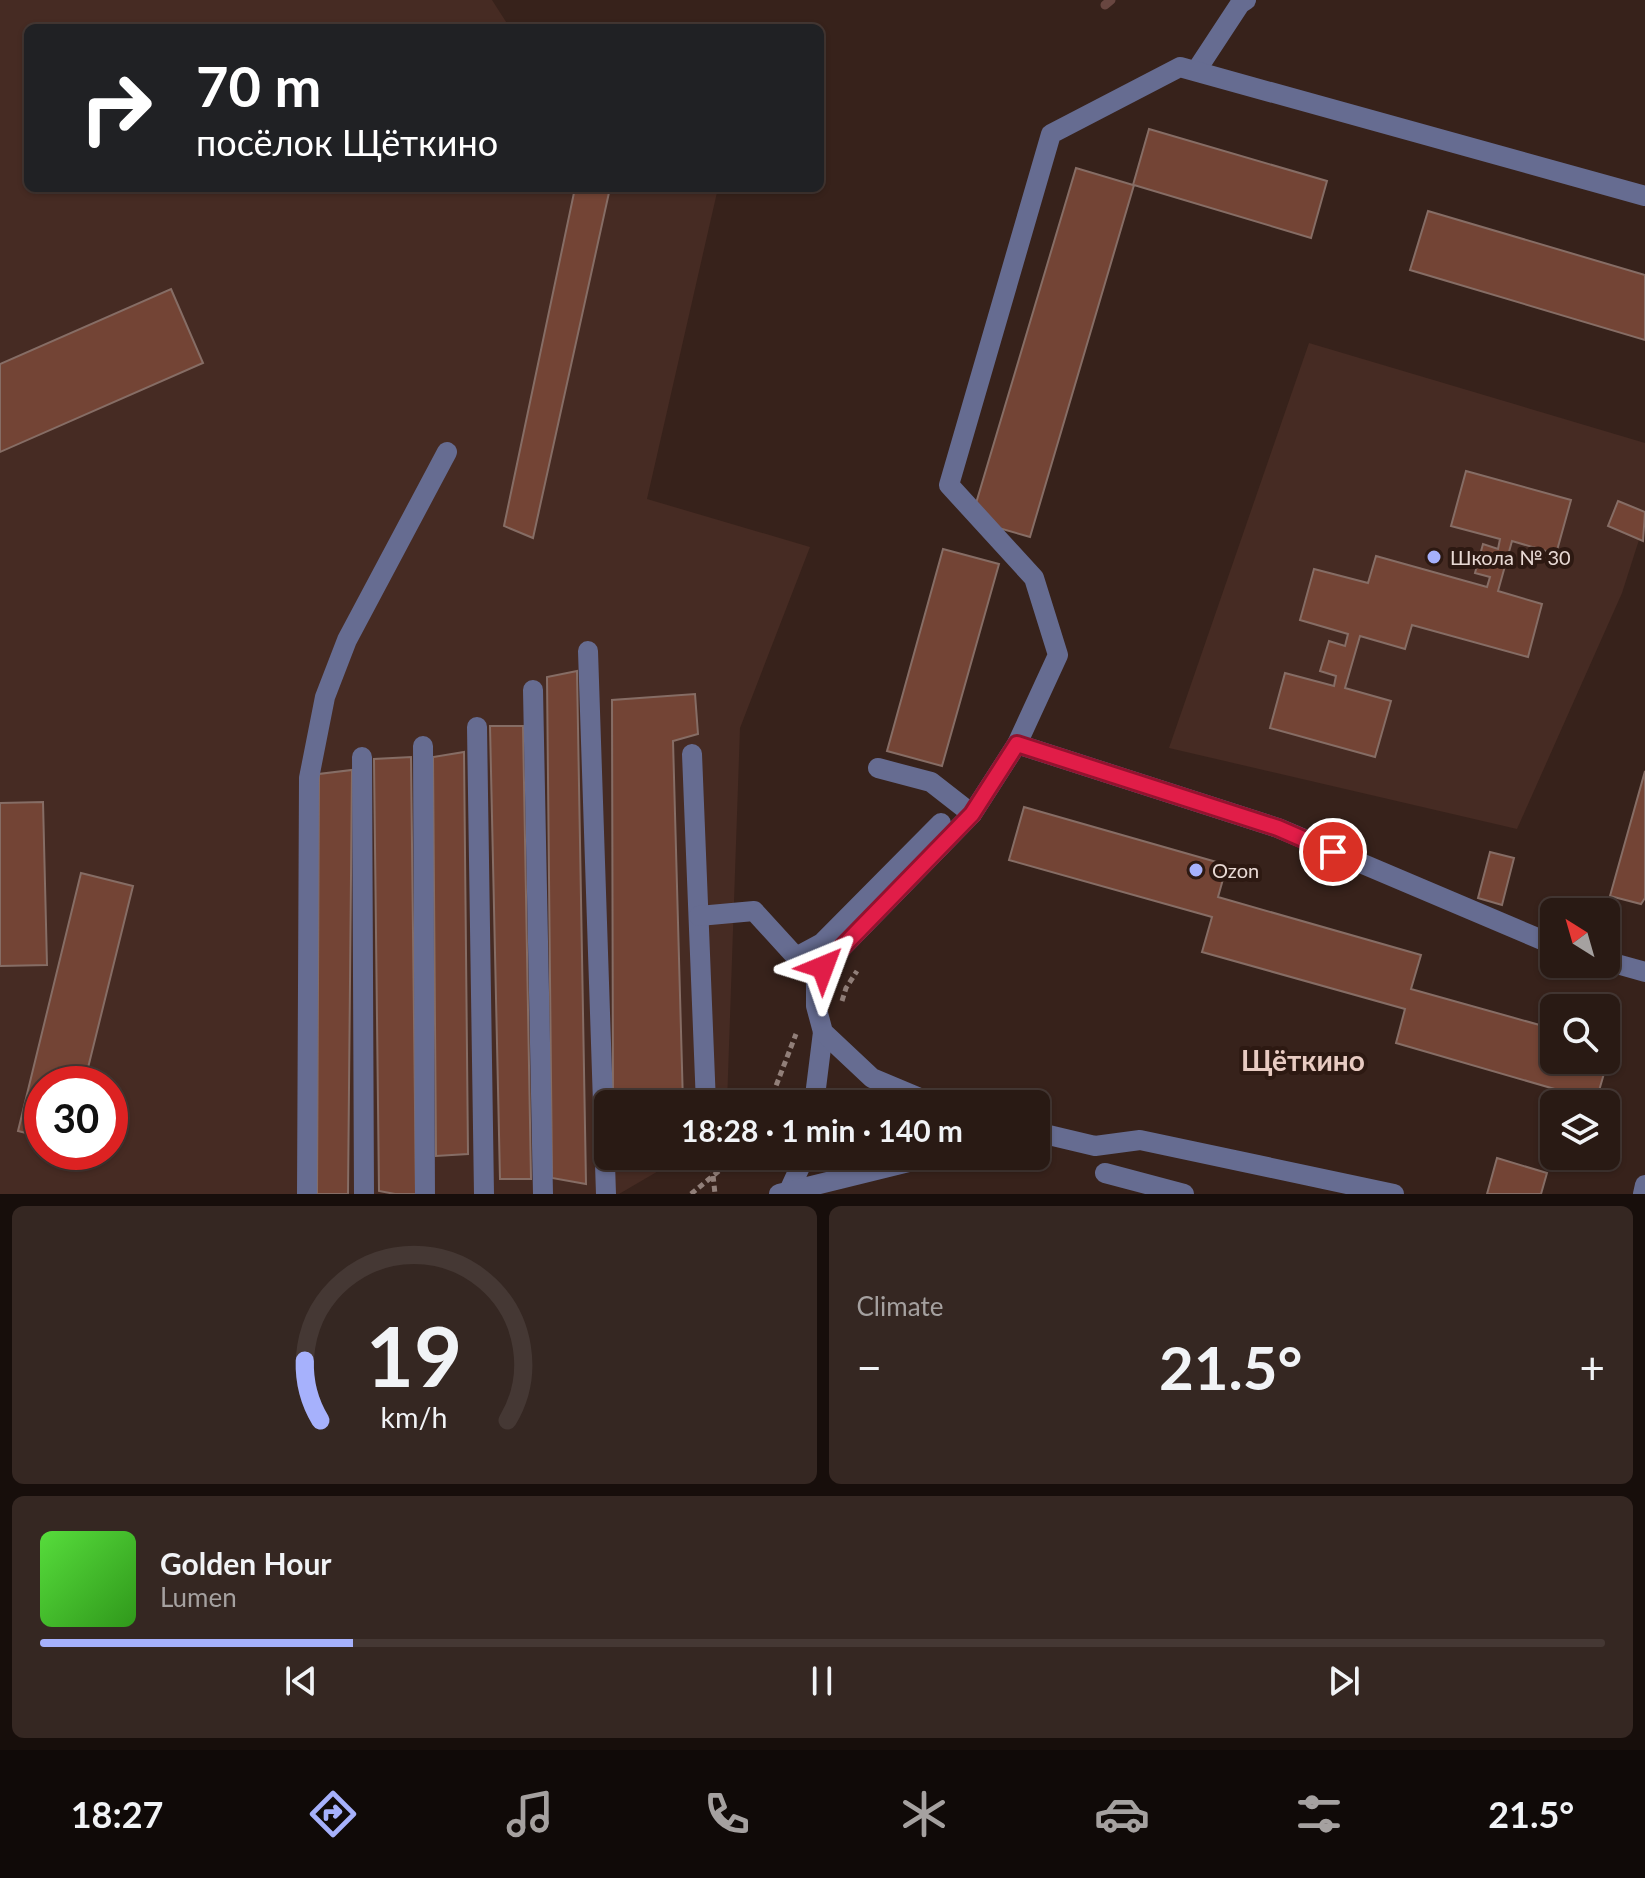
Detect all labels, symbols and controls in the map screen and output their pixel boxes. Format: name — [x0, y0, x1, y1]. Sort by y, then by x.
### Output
text: 70 m — [196, 52, 321, 119]
icon: right — [64, 56, 168, 160]
text: посёлок Щёткино — [196, 120, 498, 164]
place label: Школа № 30 — [1450, 545, 1571, 569]
marker: Школа № 30 — [1425, 548, 1443, 566]
pin — [1299, 818, 1367, 886]
icon: arrive — [1311, 830, 1355, 874]
place label: Ozon — [1212, 858, 1259, 882]
marker: Ozon — [1187, 861, 1205, 879]
north arrow — [1540, 898, 1620, 978]
map controls — [1540, 898, 1620, 1170]
position arrow — [781, 925, 865, 1009]
button: search — [1540, 994, 1620, 1074]
district label: Щёткино — [1241, 1043, 1365, 1077]
speed limit sign: 30 — [24, 1066, 128, 1170]
button: layers — [1540, 1090, 1620, 1170]
text: 18:28 · 1 min · 140 m — [681, 1112, 963, 1148]
text: Climate — [857, 1290, 943, 1322]
text: 19 — [366, 1305, 463, 1405]
text: 21.5° — [1159, 1331, 1303, 1403]
text: − — [857, 1341, 882, 1393]
text: + — [1579, 1341, 1605, 1393]
text: km/h — [381, 1400, 448, 1434]
text: Golden Hour — [160, 1545, 332, 1581]
text: Lumen — [160, 1581, 237, 1613]
icon: previous — [279, 1659, 323, 1703]
icon: pause — [800, 1659, 844, 1703]
icon: next — [1322, 1659, 1366, 1703]
icon: directions — [305, 1786, 361, 1842]
icon: music — [502, 1786, 558, 1842]
icon: phone — [699, 1786, 755, 1842]
icon: climate — [896, 1786, 952, 1842]
icon: car — [1094, 1786, 1150, 1842]
icon: filters — [1291, 1786, 1347, 1842]
text: 18:27 — [71, 1792, 163, 1836]
text: 21.5° — [1488, 1792, 1574, 1836]

